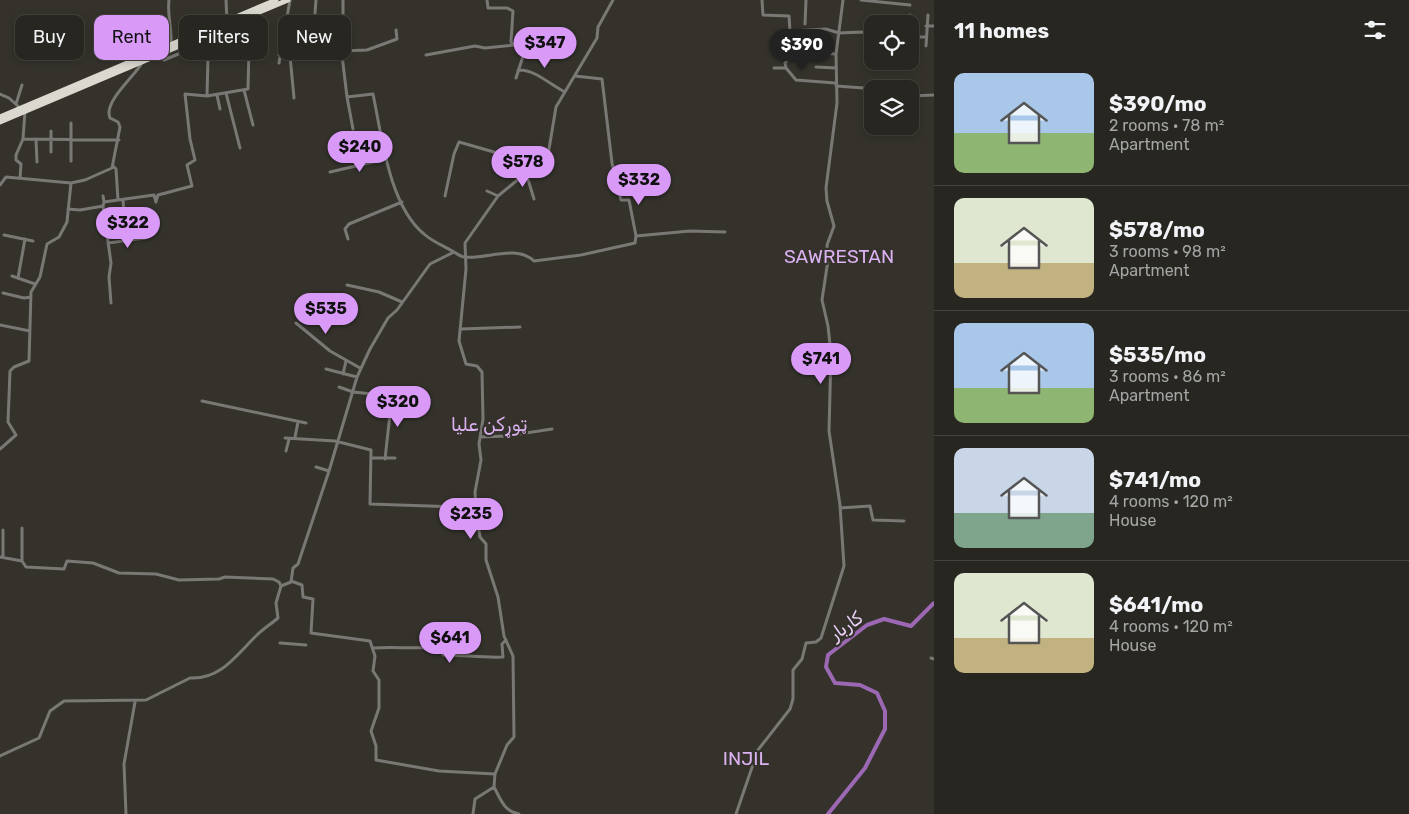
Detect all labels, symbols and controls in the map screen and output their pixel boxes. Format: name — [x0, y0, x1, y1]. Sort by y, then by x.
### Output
chip: Buy — [15, 15, 84, 60]
chip: Rent — [94, 15, 169, 60]
chip: Filters — [179, 15, 268, 60]
chip: New — [278, 15, 351, 60]
map controls — [864, 15, 919, 135]
button: locate — [864, 15, 919, 70]
icon: filters — [1361, 16, 1389, 44]
text: 11 homes — [954, 18, 1049, 43]
pin: $347 — [515, 27, 575, 69]
pin: $390 — [772, 28, 832, 71]
text: $347 — [525, 33, 565, 52]
text: $390 — [781, 35, 823, 54]
button: layers — [864, 80, 919, 135]
text: $390/mo — [1109, 91, 1206, 116]
icon: home — [994, 93, 1054, 153]
text: 2 rooms · 78 m² — [1109, 116, 1224, 135]
pin: $240 — [330, 130, 390, 173]
text: Apartment — [1109, 135, 1189, 154]
text: $240 — [339, 137, 381, 156]
pin: $578 — [493, 146, 553, 188]
text: $578 — [502, 152, 544, 171]
pin: $332 — [609, 164, 669, 206]
text: $332 — [618, 170, 660, 189]
pin: $322 — [98, 206, 158, 249]
text: $322 — [107, 213, 149, 232]
text: $578/mo — [1109, 217, 1205, 242]
icon: home — [994, 218, 1054, 278]
text: 3 rooms · 98 m² — [1109, 242, 1226, 261]
district label: SAWRESTAN — [784, 245, 894, 268]
text: Apartment — [1109, 261, 1189, 280]
pin: $535 — [296, 292, 356, 335]
text: $535 — [305, 299, 347, 318]
pin: $741 — [791, 342, 851, 385]
text: $535/mo — [1109, 342, 1206, 367]
icon: home — [994, 343, 1054, 403]
text: $741 — [802, 349, 840, 368]
text: 3 rooms · 86 m² — [1109, 367, 1226, 386]
pin: $320 — [368, 386, 428, 428]
text: Apartment — [1109, 386, 1189, 405]
text: $320 — [377, 392, 419, 411]
district label: ټوړکن علیا — [451, 413, 527, 438]
text: $741/mo — [1109, 467, 1201, 492]
icon: home — [994, 468, 1054, 528]
text: 4 rooms · 120 m² — [1109, 492, 1233, 511]
pin: $235 — [441, 498, 501, 540]
text: $235 — [450, 504, 492, 523]
text: House — [1109, 511, 1156, 530]
text: $641/mo — [1109, 592, 1203, 617]
icon: home — [994, 593, 1054, 653]
water label: کاربار — [824, 607, 867, 646]
text: 4 rooms · 120 m² — [1109, 617, 1233, 636]
pin: $641 — [420, 622, 480, 664]
text: $641 — [430, 628, 470, 647]
text: House — [1109, 636, 1156, 655]
district label: INJIL — [723, 747, 769, 770]

